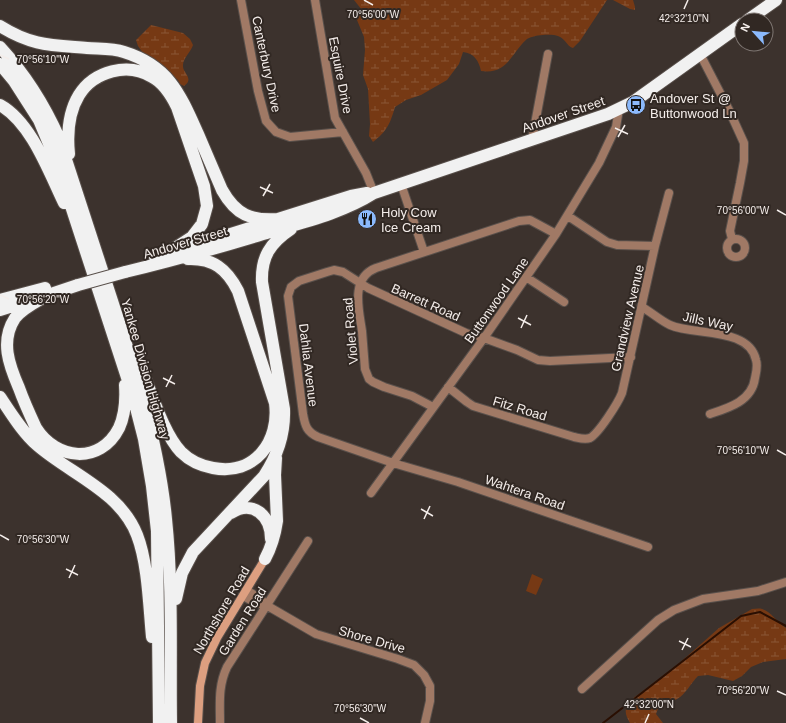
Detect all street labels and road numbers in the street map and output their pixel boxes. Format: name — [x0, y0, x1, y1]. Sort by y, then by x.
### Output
street label: Canterbury Drive — [249, 14, 284, 114]
street label: Esquire Drive — [326, 35, 355, 115]
street label: Andover Street — [520, 93, 607, 136]
street label: Andover Street — [141, 223, 229, 262]
street label: Buttonwood Lane — [461, 255, 532, 346]
street label: Grandview Avenue — [608, 263, 647, 373]
street label: Barrett Road — [389, 281, 463, 324]
street label: Yankee Division Highway — [118, 297, 173, 442]
street label: Violet Road — [340, 297, 361, 365]
street label: Jills Way — [681, 309, 735, 334]
street label: Dahlia Avenue — [296, 323, 321, 407]
street label: Fitz Road — [491, 393, 549, 424]
street label: Wahtera Road — [483, 472, 567, 513]
street label: Northshore Road — [190, 564, 253, 657]
street label: Garden Road — [215, 584, 269, 658]
street label: Shore Drive — [337, 623, 407, 656]

